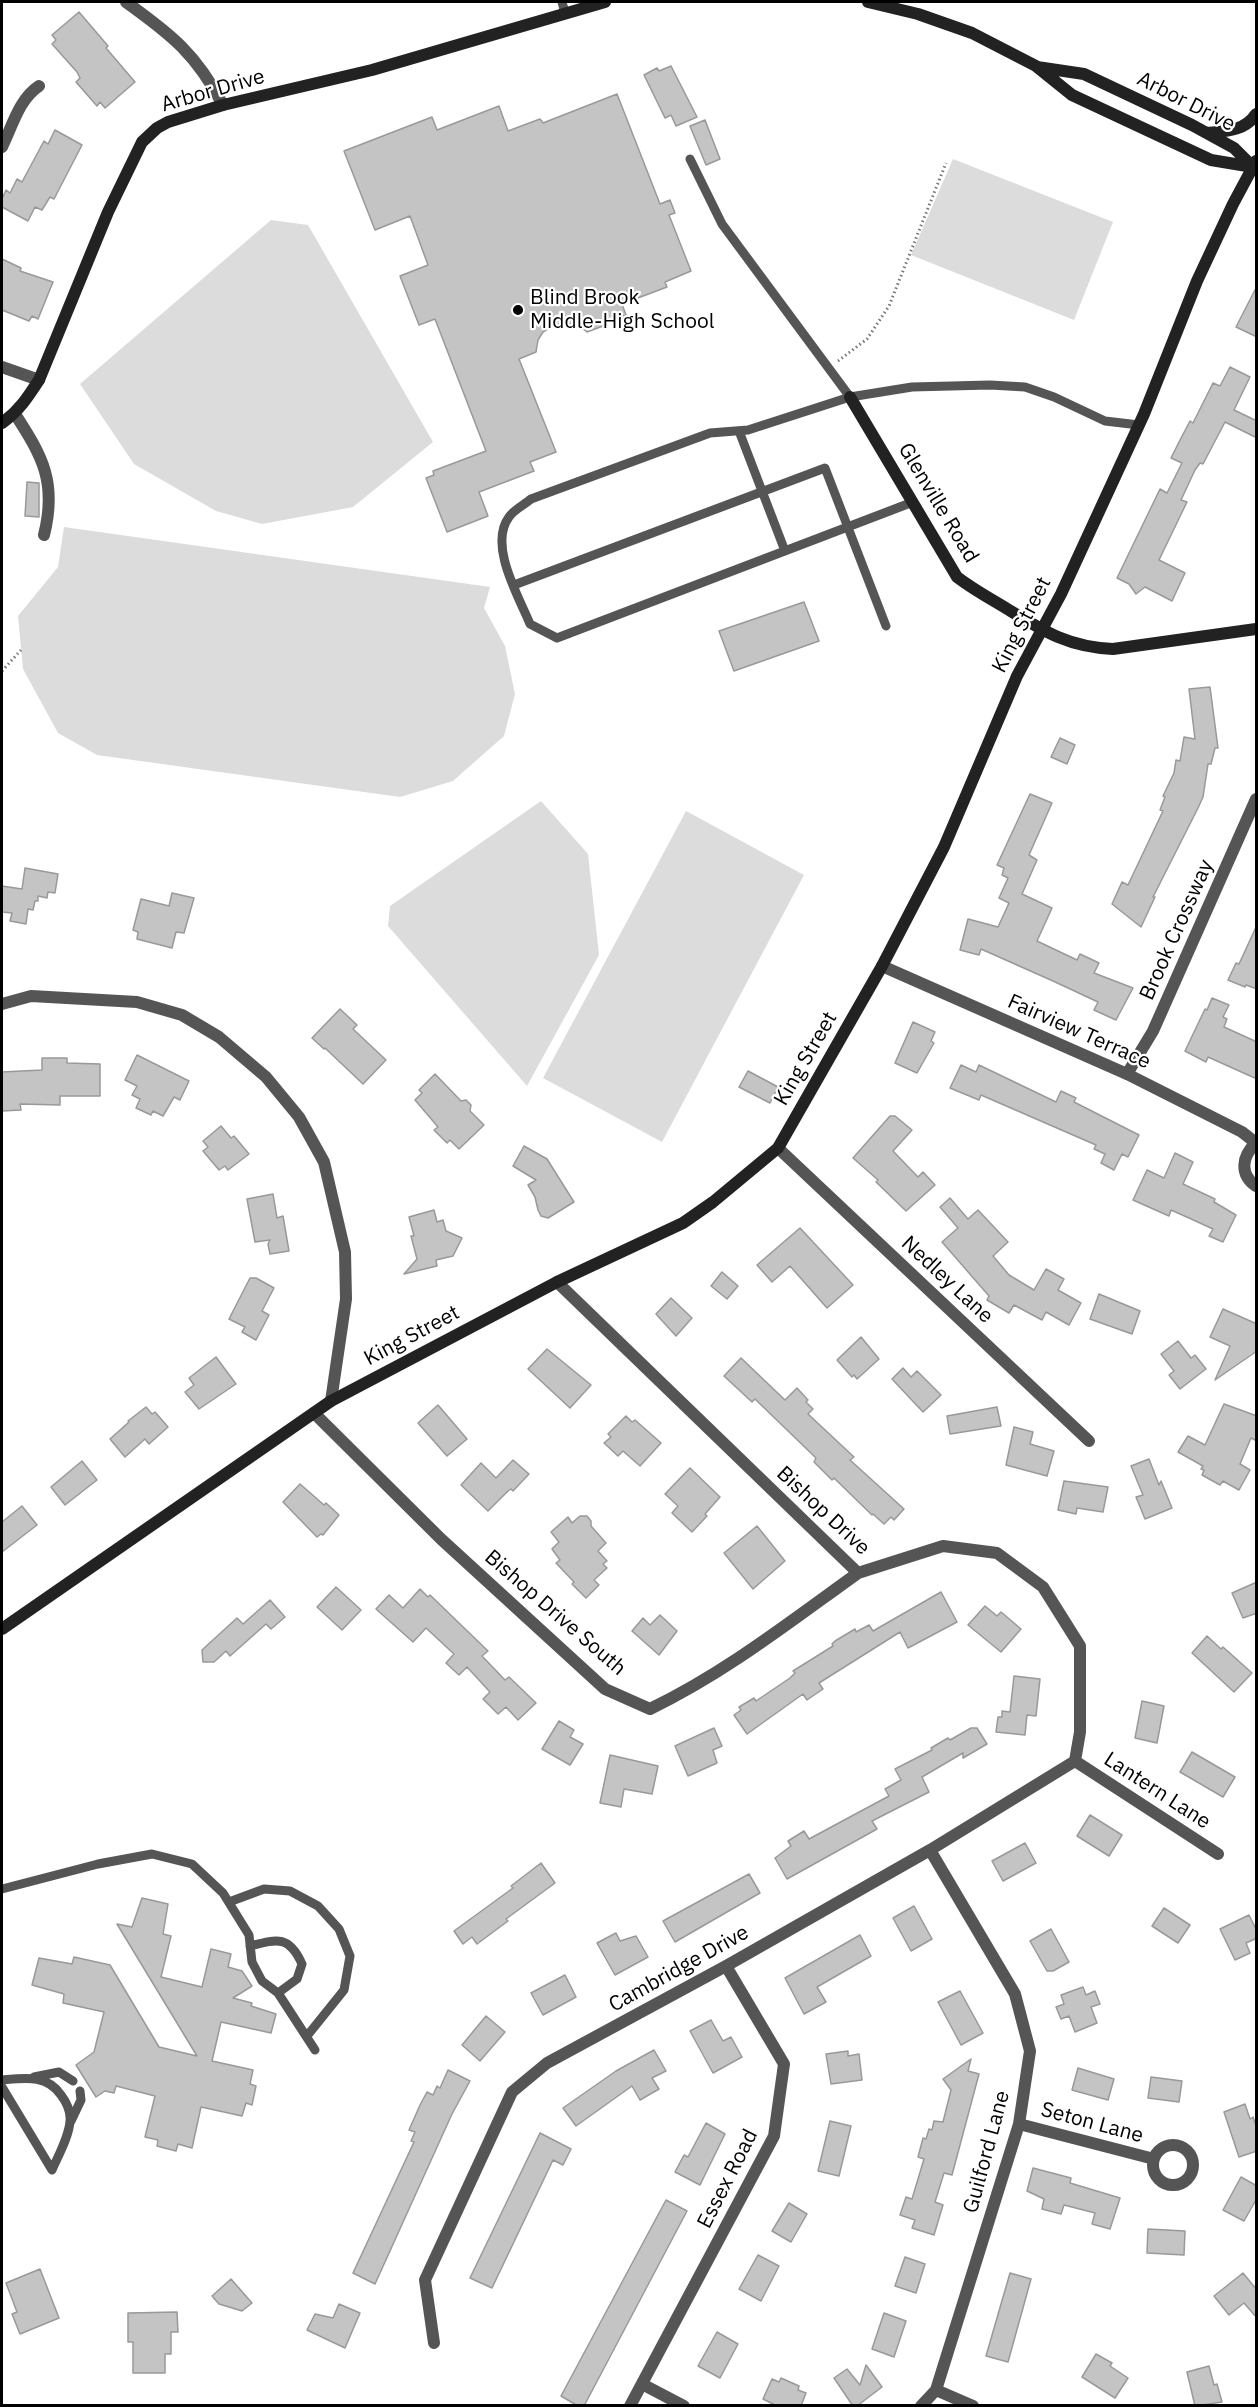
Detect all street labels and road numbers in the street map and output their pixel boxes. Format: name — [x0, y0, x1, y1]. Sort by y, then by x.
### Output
street label: Arbor Drive — [158, 64, 268, 118]
street label: Arbor Drive — [1133, 67, 1239, 137]
street label: Glenville Road — [892, 439, 984, 567]
street label: King Street — [987, 573, 1057, 677]
street label: Brook Crossway — [1135, 856, 1219, 1004]
street label: Fairview Terrace — [1004, 989, 1154, 1075]
street label: King Street — [769, 1008, 843, 1110]
street label: Nedley Lane — [896, 1231, 998, 1329]
street label: King Street — [360, 1300, 464, 1372]
street label: Bishop Drive — [771, 1461, 875, 1561]
street label: Bishop Drive South — [479, 1545, 631, 1681]
street label: Lantern Lane — [1099, 1747, 1215, 1835]
street label: Cambridge Drive — [605, 1920, 753, 2018]
street label: Guilford Lane — [959, 2088, 1015, 2216]
street label: Seton Lane — [1038, 2097, 1146, 2149]
street label: Essex Road — [692, 2125, 764, 2233]

